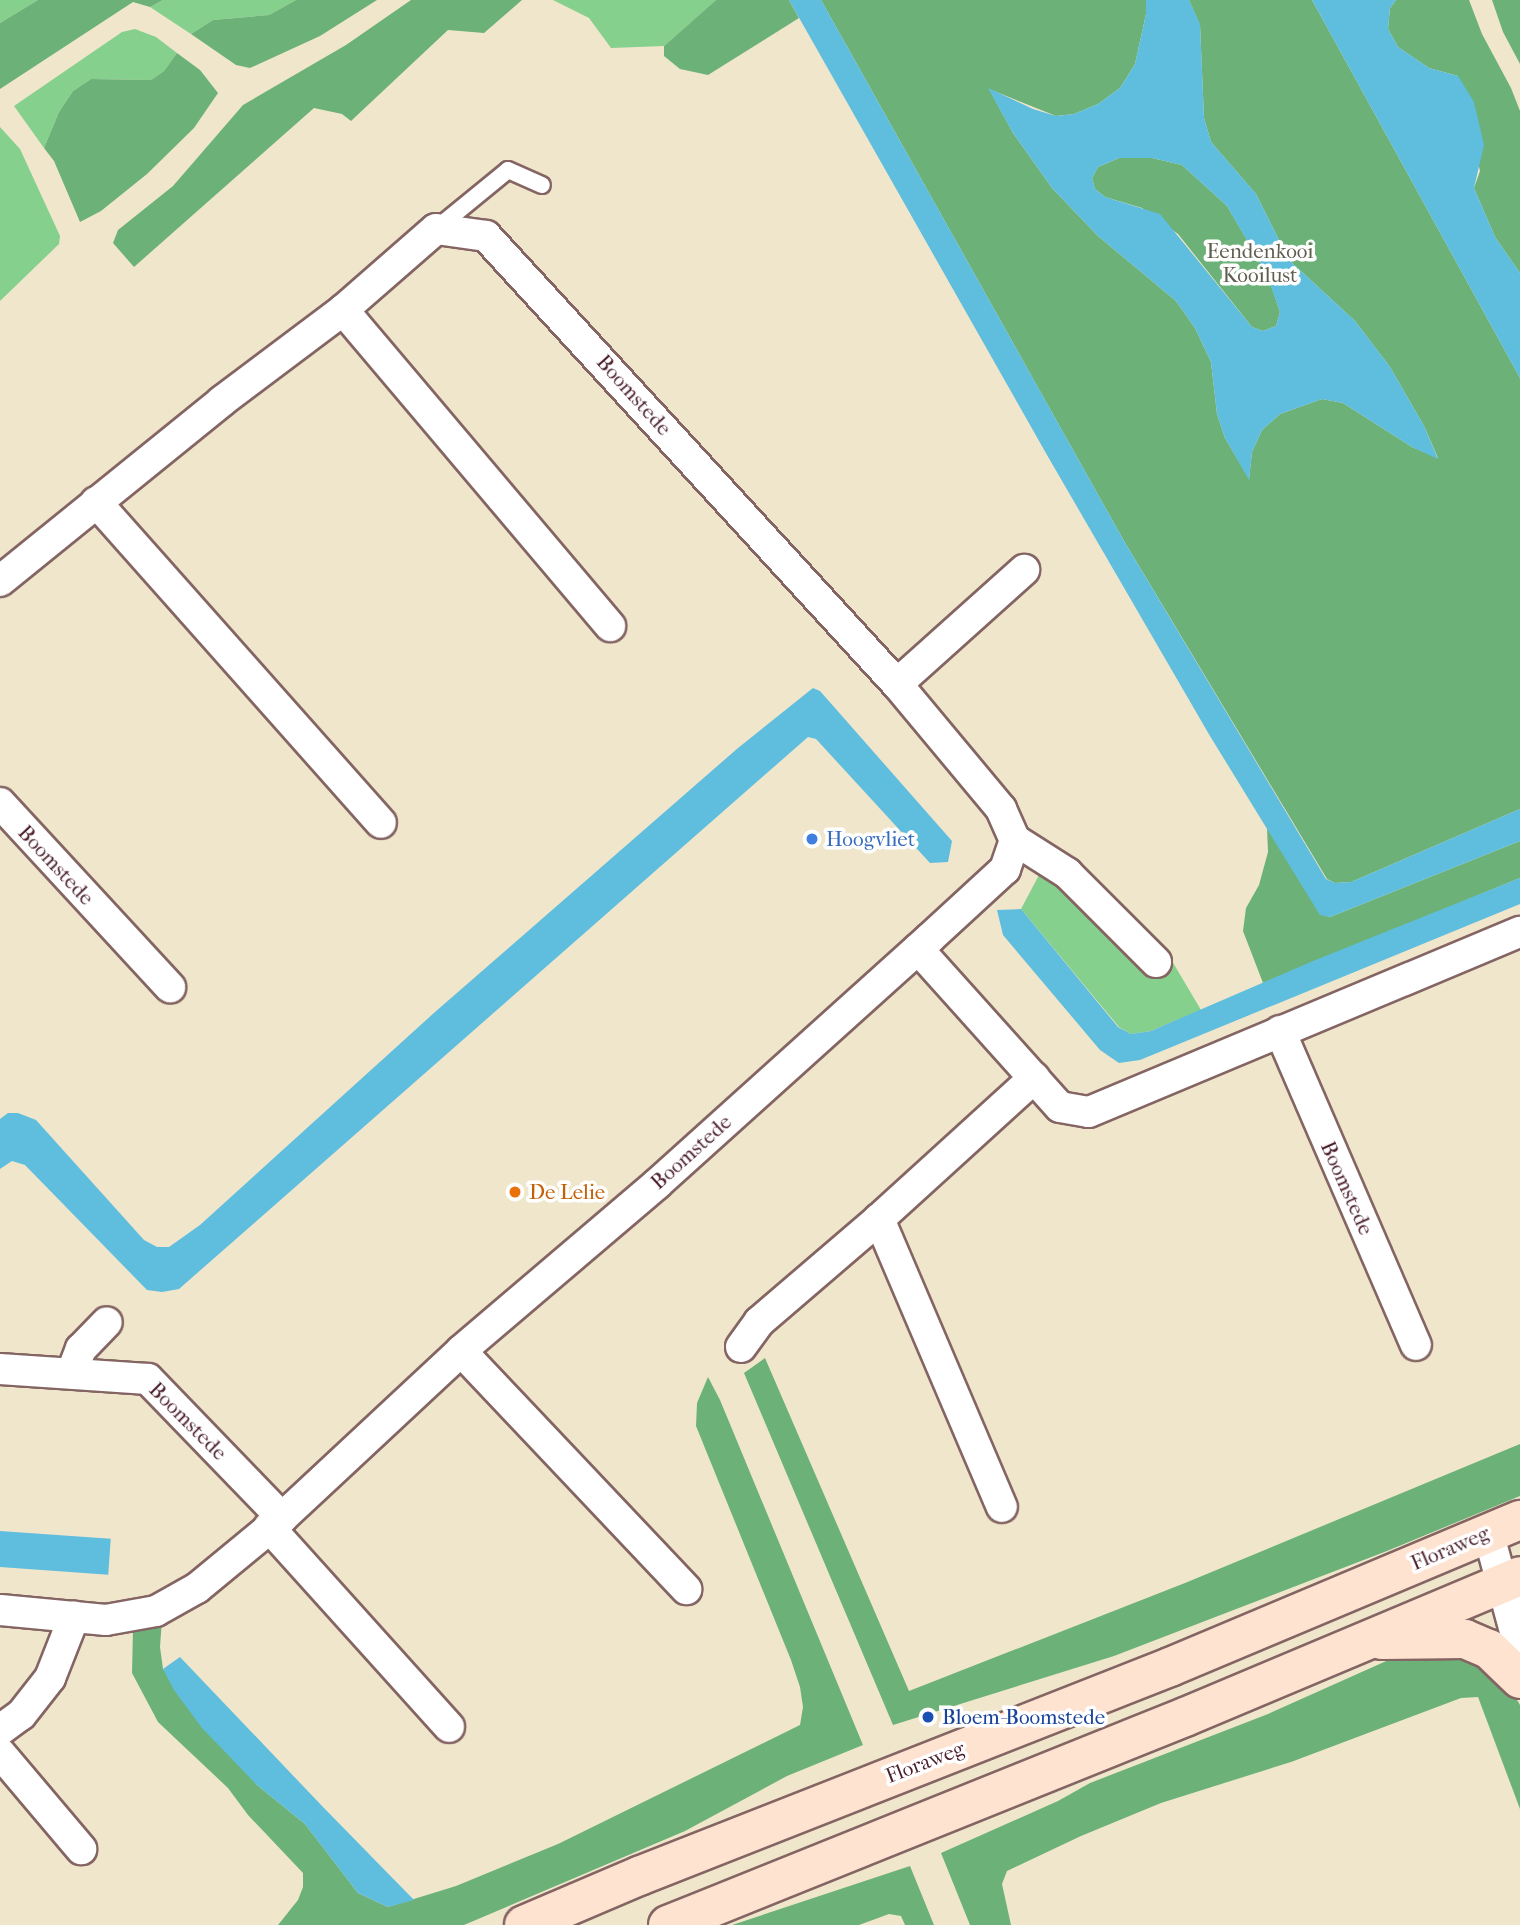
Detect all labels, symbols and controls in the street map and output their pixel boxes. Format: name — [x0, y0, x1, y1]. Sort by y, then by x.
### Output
park label: Eendenkooi Kooilust — [1206, 238, 1314, 288]
street label: Boomstede — [591, 349, 677, 441]
street label: Boomstede — [13, 820, 99, 910]
place label: Hoogvliet — [826, 826, 915, 852]
marker: Hoogvliet — [804, 831, 820, 847]
street label: Boomstede — [645, 1109, 737, 1195]
street label: Boomstede — [1315, 1137, 1379, 1239]
place label: De Lelie — [529, 1179, 605, 1205]
marker: De Lelie — [507, 1184, 523, 1200]
street label: Boomstede — [144, 1377, 232, 1465]
street label: Floraweg — [1407, 1520, 1493, 1576]
place label: Bloem-Boomstede — [942, 1704, 1105, 1730]
marker: Bloem-Boomstede — [920, 1709, 936, 1725]
street label: Floraweg — [882, 1735, 968, 1789]

